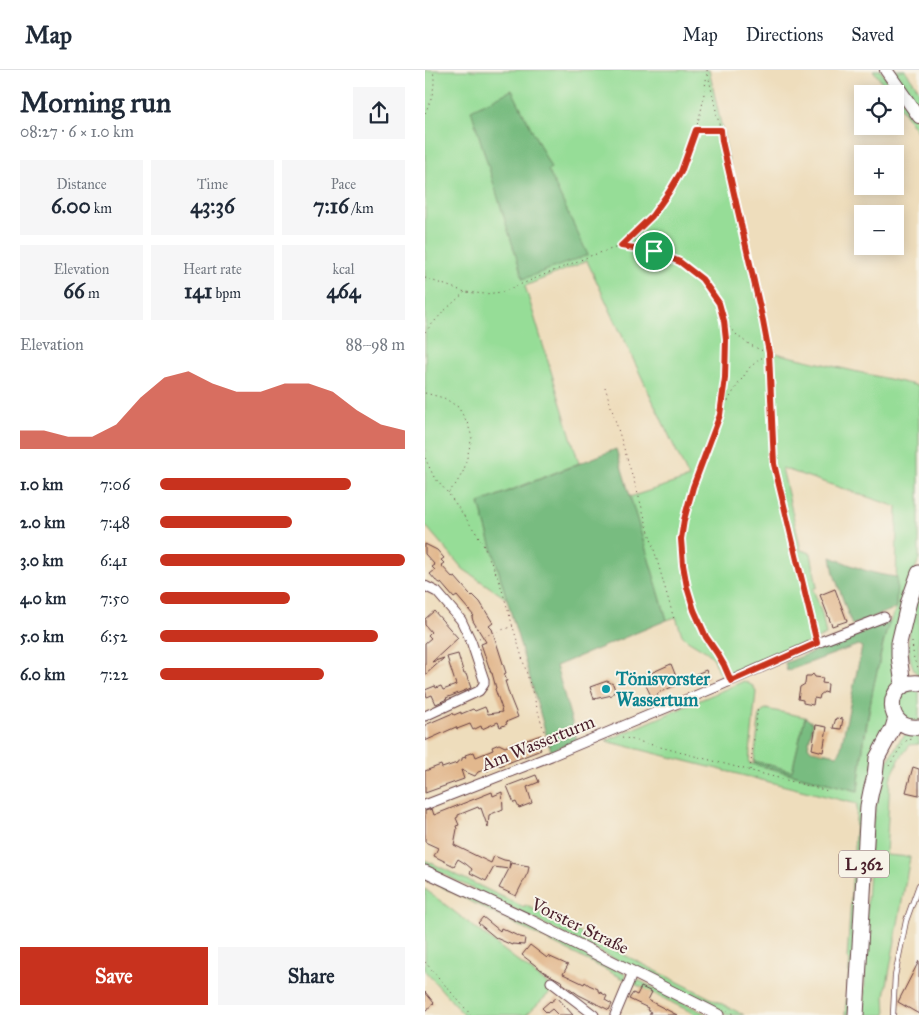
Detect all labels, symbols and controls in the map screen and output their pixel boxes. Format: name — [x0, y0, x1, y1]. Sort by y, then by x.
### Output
text: Map — [25, 20, 72, 50]
text: Map — [682, 24, 718, 46]
text: Directions — [746, 24, 823, 46]
text: Saved — [851, 24, 894, 46]
text: Morning run — [20, 85, 171, 120]
map controls — [854, 85, 904, 255]
button: locate — [854, 85, 904, 135]
button: share — [353, 87, 405, 139]
text: 08:27 · 6 × 1.0 km — [20, 122, 134, 141]
button: + — [854, 145, 904, 195]
text: Distance — [56, 176, 107, 193]
text: Time — [197, 176, 228, 193]
text: Pace — [331, 176, 356, 193]
text: 6.00 — [51, 193, 91, 219]
text: 43:36 — [190, 193, 235, 219]
text: 7:16 — [313, 193, 349, 219]
text: km — [91, 200, 112, 217]
text: /km — [349, 200, 374, 217]
button: − — [854, 205, 904, 255]
pin — [633, 230, 675, 272]
icon: arrive — [640, 237, 668, 265]
text: Elevation — [54, 261, 109, 278]
text: Heart rate — [183, 261, 242, 278]
text: kcal — [332, 261, 355, 278]
text: 66 — [63, 278, 85, 304]
text: 141 — [184, 278, 212, 304]
text: 464 — [326, 278, 361, 304]
text: m — [85, 285, 100, 302]
text: bpm — [212, 285, 241, 302]
text: Elevation — [20, 335, 84, 354]
text: 88–98 m — [346, 335, 405, 354]
text: 1.0 km — [20, 475, 63, 494]
text: 7:06 — [100, 475, 130, 494]
text: 2.0 km — [20, 513, 65, 532]
text: 7:48 — [100, 513, 130, 532]
text: 3.0 km — [20, 551, 63, 570]
text: 6:41 — [100, 551, 127, 570]
text: 4.0 km — [20, 589, 66, 608]
text: 7:50 — [100, 589, 129, 608]
text: 5.0 km — [20, 627, 64, 646]
text: 6:52 — [100, 627, 128, 646]
text: 6.0 km — [20, 665, 65, 684]
text: 7:22 — [100, 665, 128, 684]
place label: Tönisvorster Wassertum — [615, 668, 711, 711]
marker: Tönisvorster Wassertum — [600, 683, 612, 695]
street label: Am Wasserturm — [477, 710, 598, 776]
road number: L 362 — [839, 851, 889, 878]
street label: Vorster Straße — [527, 892, 633, 959]
button: Save — [20, 947, 208, 1005]
button: Share — [218, 947, 405, 1005]

